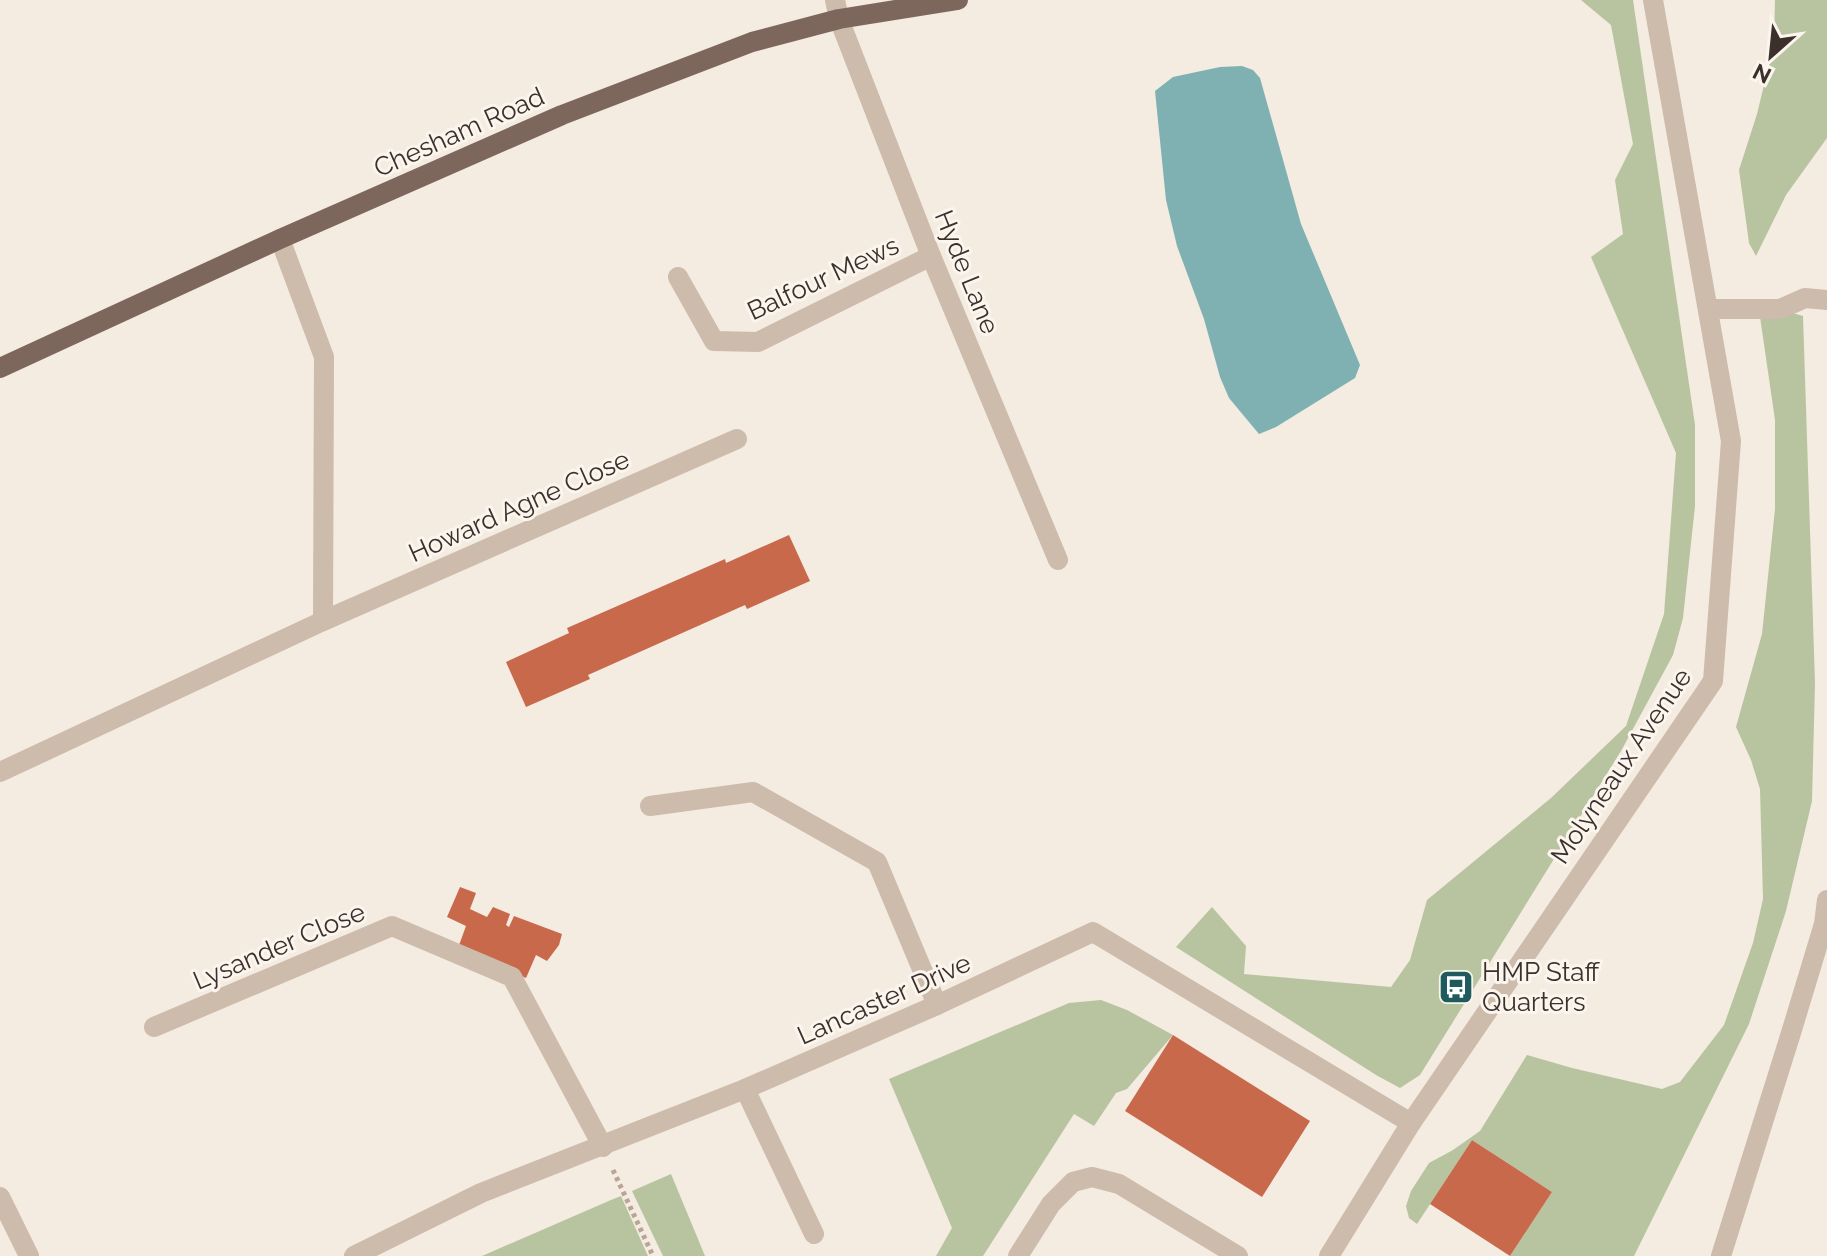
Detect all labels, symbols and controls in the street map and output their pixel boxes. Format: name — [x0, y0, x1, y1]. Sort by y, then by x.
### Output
north arrow — [1731, 16, 1811, 96]
text: N — [1749, 58, 1775, 89]
street label: Chesham Road — [369, 81, 549, 183]
street label: Hyde Lane — [929, 206, 1005, 338]
street label: Balfour Mews — [743, 230, 903, 326]
street label: Howard Agne Close — [404, 444, 634, 568]
street label: Molyneaux Avenue — [1545, 663, 1697, 869]
street label: Lysander Close — [189, 896, 369, 996]
street label: Lancaster Drive — [793, 947, 975, 1051]
place label: HMP Staff Quarters — [1482, 957, 1600, 1017]
bus stop icon: HMP Staff Quarters — [1437, 968, 1475, 1006]

